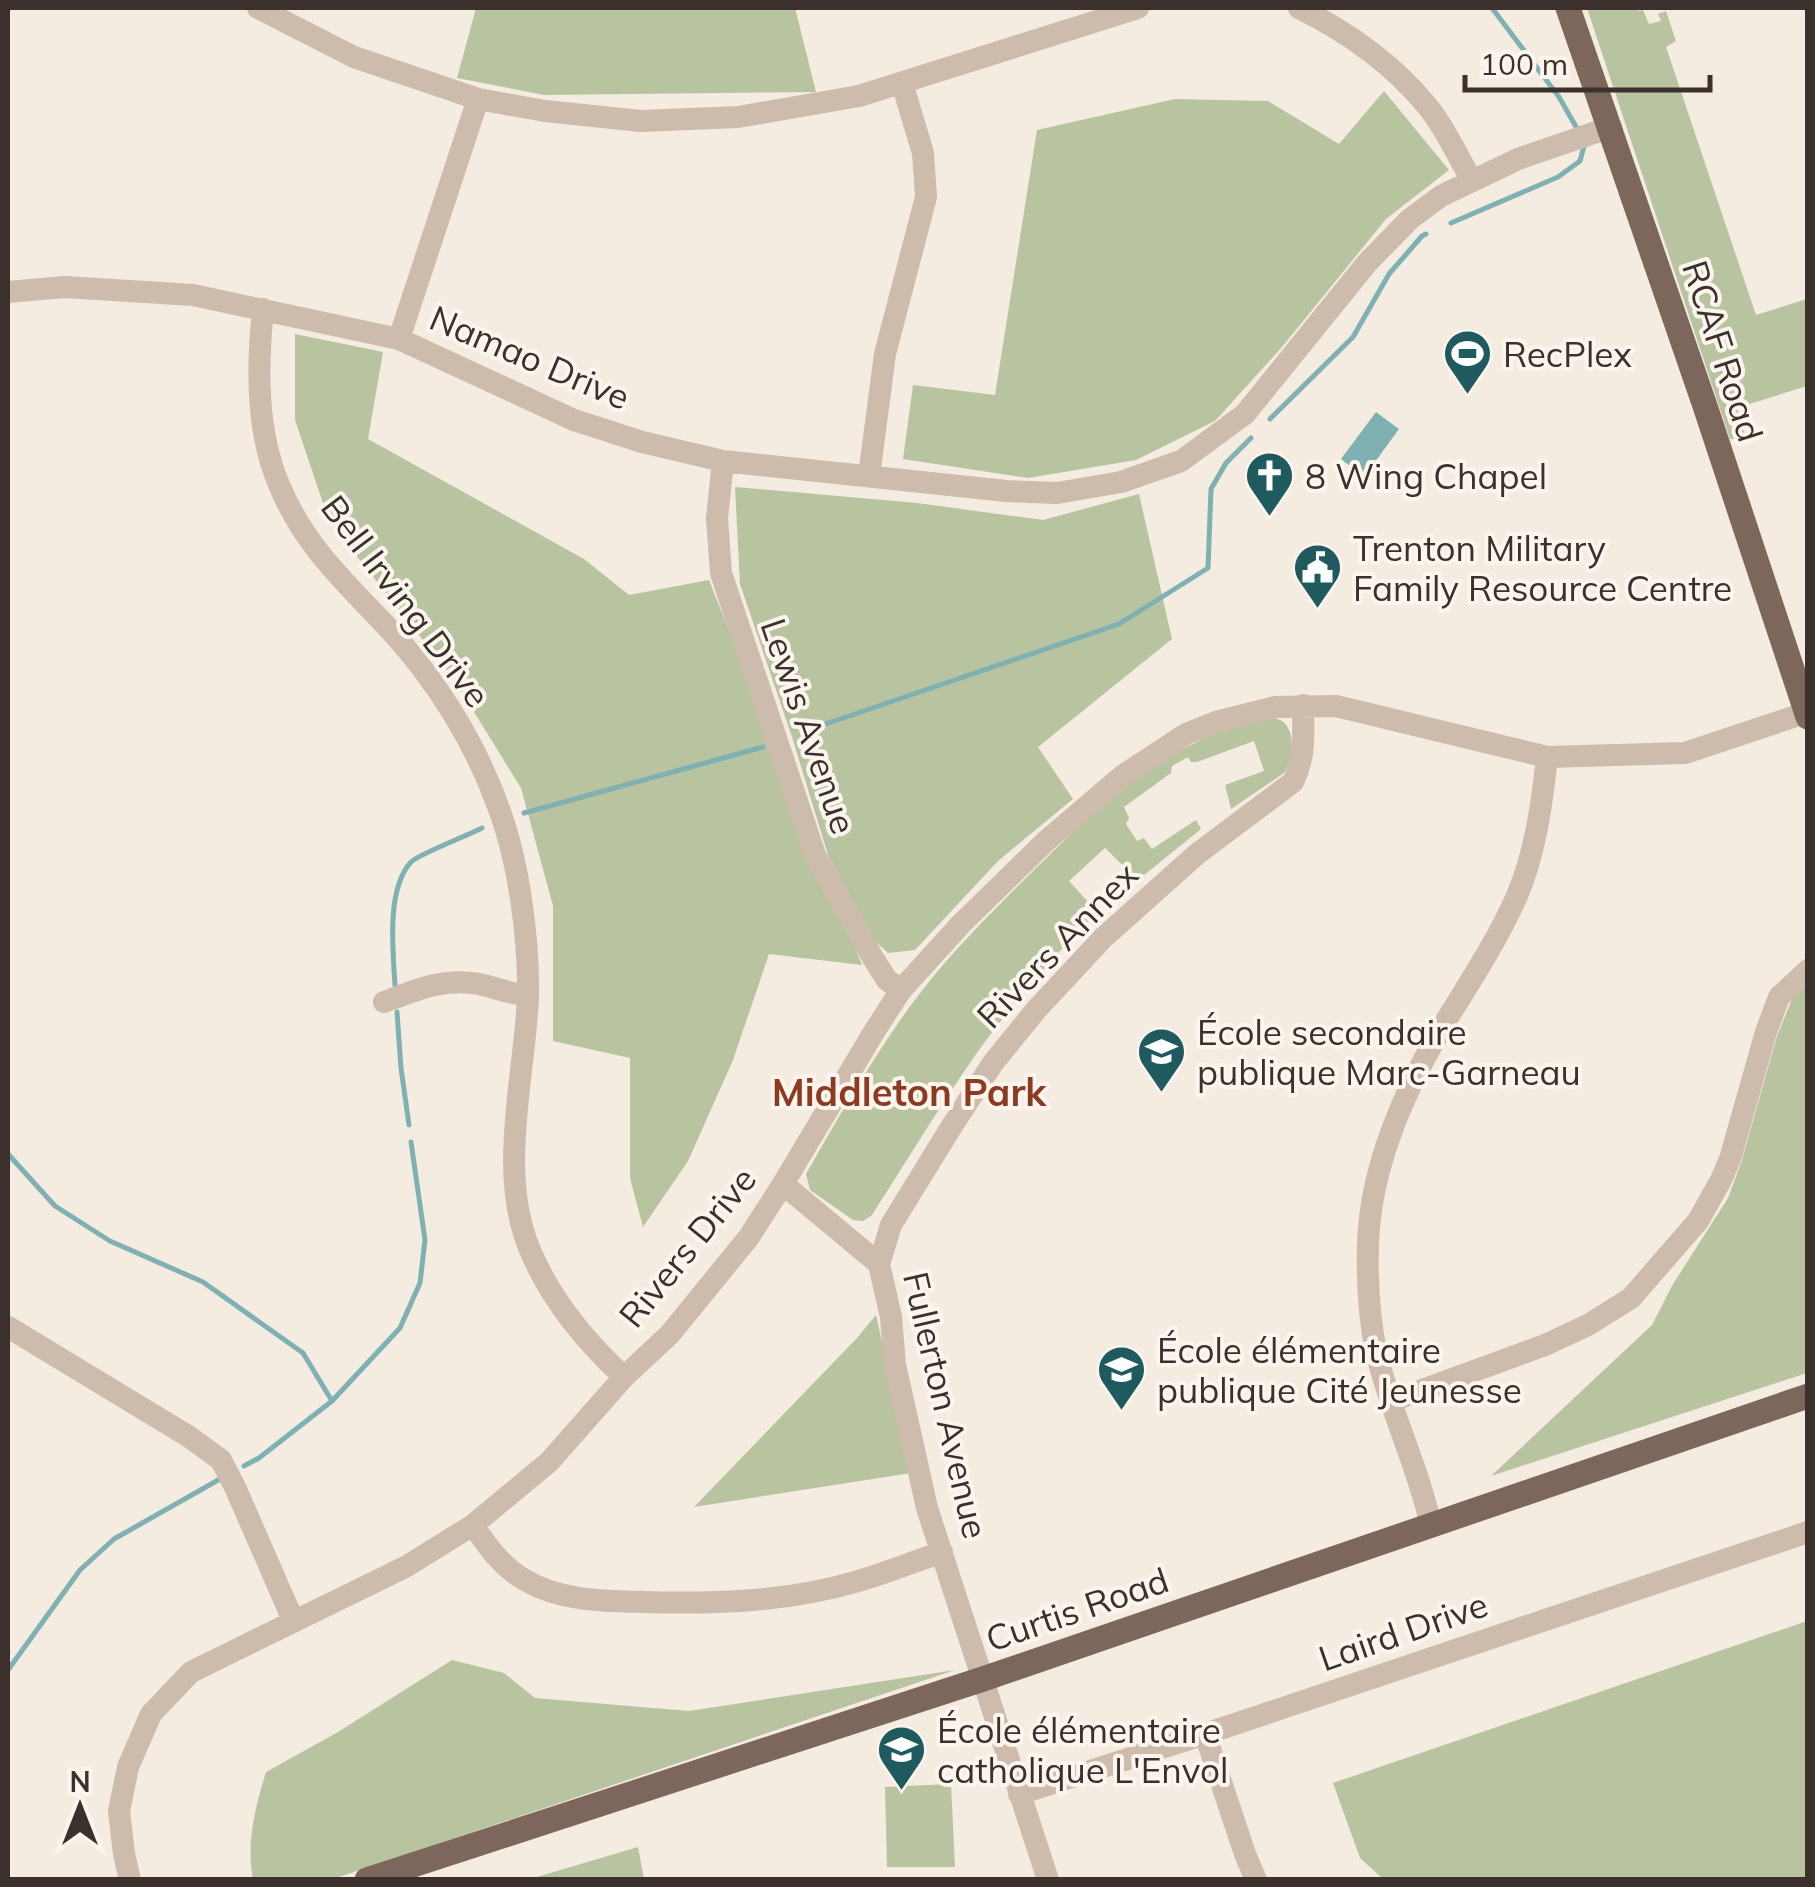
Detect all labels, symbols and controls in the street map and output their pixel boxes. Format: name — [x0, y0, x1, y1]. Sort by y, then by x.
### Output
scale bar — [1465, 30, 1710, 92]
text: 100 m — [1480, 45, 1568, 83]
street label: RCAF Road — [1673, 255, 1773, 447]
street label: Namao Drive — [424, 295, 636, 419]
sports icon: RecPlex — [1442, 328, 1494, 396]
place label: RecPlex — [1503, 332, 1632, 376]
church icon: 8 Wing Chapel — [1244, 450, 1296, 518]
place label: 8 Wing Chapel — [1305, 454, 1547, 498]
street label: Bell Irving Drive — [312, 486, 500, 716]
place label: Trenton Military Family Resource Centre — [1353, 526, 1732, 610]
public building icon: Trenton Military Family Resource Centre — [1292, 542, 1344, 610]
street label: Lewis Avenue — [752, 613, 866, 839]
street label: Rivers Annex — [967, 853, 1147, 1037]
place label: École secondaire publique Marc-Garneau — [1197, 1010, 1581, 1094]
school or university icon: École secondaire publique Marc-Garneau — [1136, 1026, 1188, 1094]
district label: Middleton Park — [772, 1068, 1047, 1116]
street label: Rivers Drive — [609, 1158, 765, 1336]
street label: Fullerton Avenue — [894, 1267, 998, 1543]
place label: École élémentaire publique Cité Jeunesse — [1157, 1328, 1522, 1412]
school or university icon: École élémentaire publique Cité Jeunesse — [1096, 1344, 1148, 1412]
street label: Curtis Road — [980, 1557, 1174, 1661]
street label: Laird Drive — [1313, 1582, 1493, 1680]
place label: École élémentaire catholique L'Envol — [937, 1708, 1228, 1792]
school or university icon: École élémentaire catholique L'Envol — [876, 1724, 928, 1792]
north arrow — [30, 1757, 130, 1857]
text: N — [69, 1764, 91, 1799]

